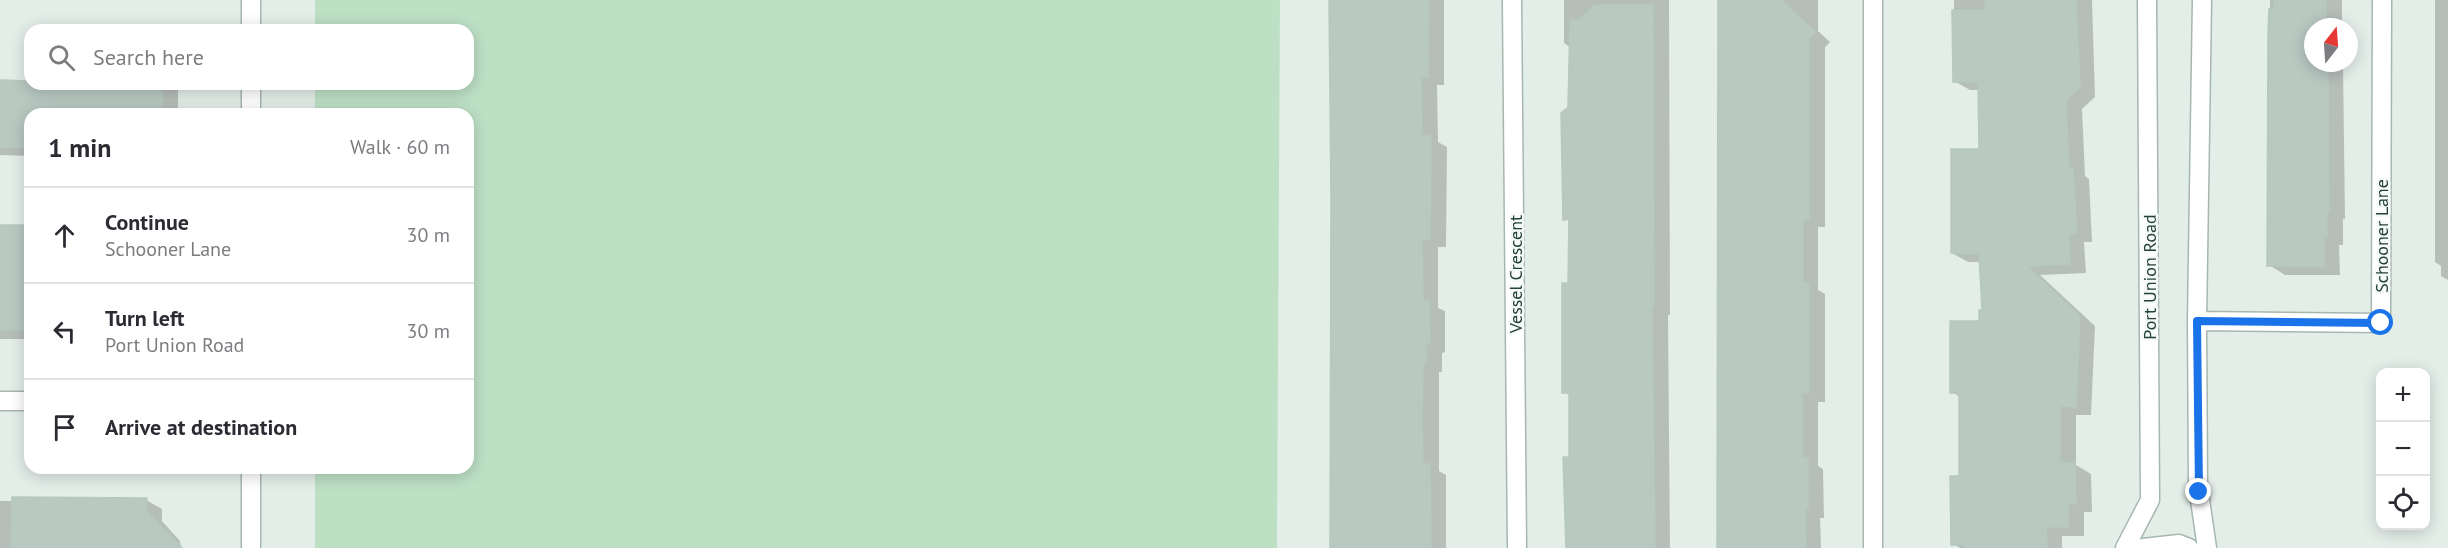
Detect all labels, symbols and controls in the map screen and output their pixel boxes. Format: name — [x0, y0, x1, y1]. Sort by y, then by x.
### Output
north arrow — [2304, 18, 2358, 72]
search box — [24, 24, 474, 90]
icon: search — [45, 41, 78, 74]
text: Search here — [93, 43, 204, 71]
text: 1 min — [48, 131, 111, 164]
text: Walk · 60 m — [350, 134, 450, 160]
street label: Schooner Lane — [2370, 179, 2393, 293]
text: Continue — [105, 208, 189, 236]
street label: Port Union Road — [2138, 214, 2161, 340]
street label: Vessel Crescent — [1504, 215, 1527, 334]
icon: ahead — [48, 219, 81, 252]
text: 30 m — [407, 222, 450, 248]
text: Schooner Lane — [105, 236, 231, 262]
text: Turn left — [105, 304, 185, 332]
route start — [2367, 309, 2393, 335]
icon: left — [48, 315, 81, 348]
text: 30 m — [407, 318, 450, 344]
text: Port Union Road — [105, 332, 244, 358]
map controls — [2376, 368, 2430, 530]
button: + — [2376, 368, 2430, 422]
icon: arrive — [48, 411, 81, 444]
text: Arrive at destination — [105, 413, 297, 441]
button: − — [2376, 422, 2430, 476]
button: locate — [2376, 476, 2430, 530]
route end — [2185, 478, 2211, 504]

